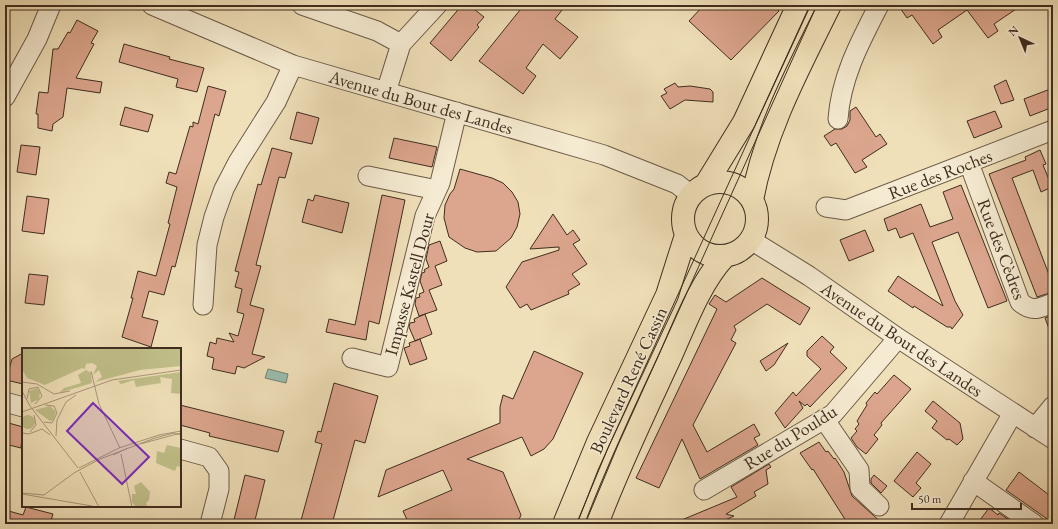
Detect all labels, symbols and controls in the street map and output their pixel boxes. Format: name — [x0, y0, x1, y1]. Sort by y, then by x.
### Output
north arrow — [1000, 18, 1040, 58]
text: N — [1005, 23, 1021, 39]
street label: Avenue du Bout des Landes — [325, 64, 516, 139]
street label: Rue des Roches — [885, 144, 995, 204]
street label: Rue des Cèdres — [972, 195, 1032, 303]
street label: Impasse Kastell Dour — [379, 210, 439, 358]
street label: Avenue du Bout des Landes — [816, 276, 987, 402]
street label: Boulevard René Cassin — [584, 303, 672, 457]
inset map — [22, 348, 181, 507]
street label: Rue du Pouldu — [739, 399, 841, 475]
scale bar — [912, 485, 1021, 511]
text: 50 m — [918, 491, 942, 507]

